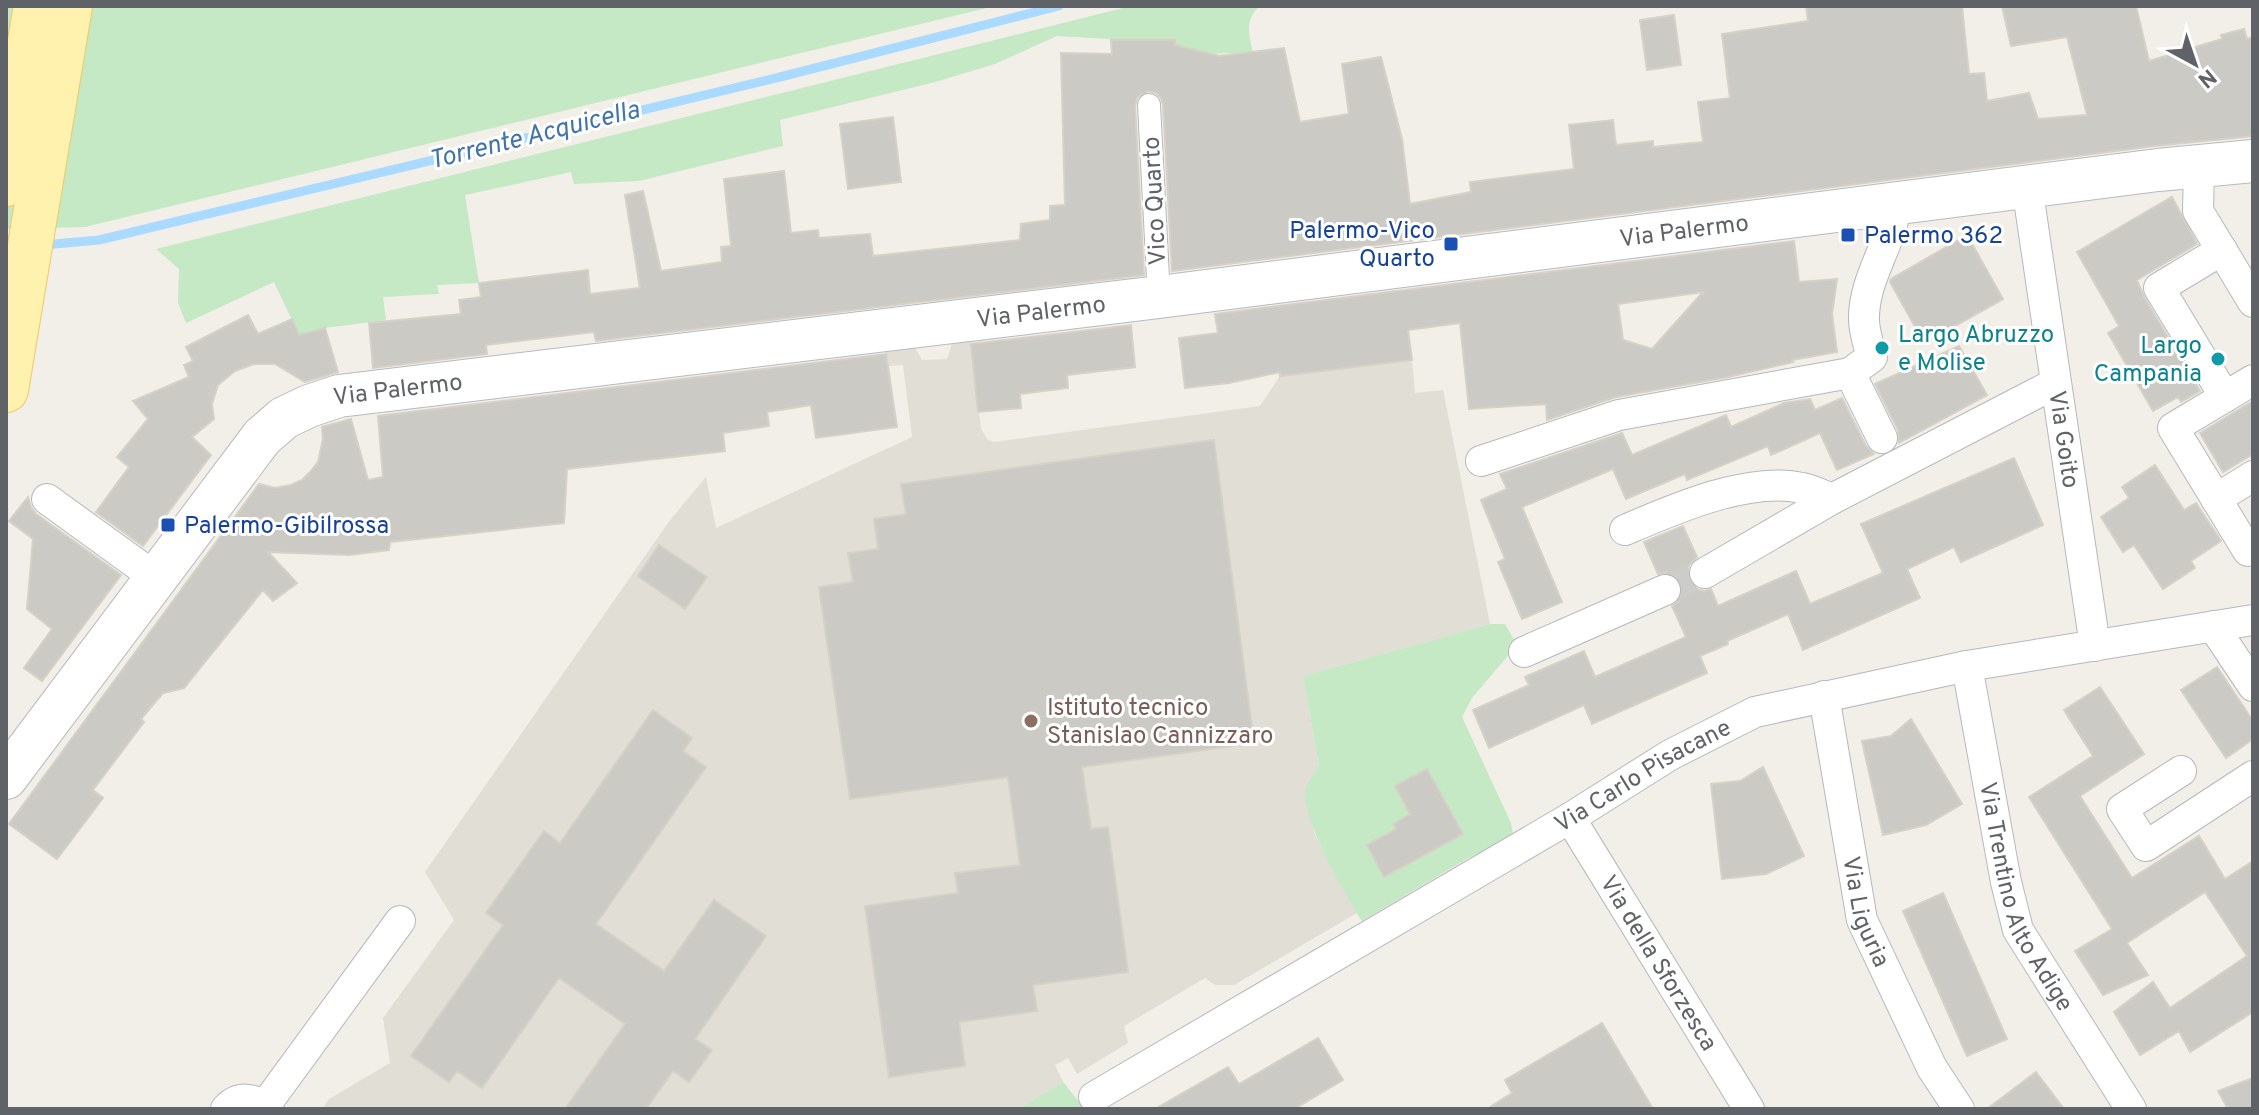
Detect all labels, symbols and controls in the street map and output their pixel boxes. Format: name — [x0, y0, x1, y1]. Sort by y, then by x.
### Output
north arrow — [2155, 24, 2235, 104]
text: N — [2192, 62, 2221, 93]
water label: Torrente Acquicella — [426, 94, 644, 179]
street label: Vico Quarto — [1138, 136, 1174, 266]
street label: Via Palermo — [1618, 209, 1751, 255]
place label: Palermo-Vico Quarto — [1289, 217, 1435, 275]
place label: Palermo 362 — [1864, 222, 2003, 252]
marker: Palermo 362 — [1839, 226, 1857, 244]
marker: Palermo-Vico Quarto — [1442, 235, 1460, 253]
street label: Via Palermo — [975, 291, 1108, 336]
place label: Largo Abruzzo e Molise — [1898, 321, 2054, 379]
place label: Largo Campania — [2094, 332, 2202, 390]
marker: Largo Abruzzo e Molise — [1873, 339, 1891, 357]
marker: Largo Campania — [2209, 350, 2227, 368]
street label: Via Palermo — [332, 368, 464, 414]
street label: Via Goito — [2040, 389, 2084, 490]
place label: Palermo-Gibilrossa — [184, 512, 389, 542]
marker: Palermo-Gibilrossa — [159, 516, 177, 534]
place label: Istituto tecnico Stanislao Cannizzaro — [1047, 694, 1273, 752]
marker: Istituto tecnico Stanislao Cannizzaro — [1022, 712, 1040, 730]
street label: Via Carlo Pisacane — [1550, 714, 1737, 841]
street label: Via Trentino Alto Adige — [1971, 780, 2079, 1018]
street label: Via Liguria — [1834, 854, 1895, 973]
street label: Via della Sforzesca — [1592, 871, 1723, 1057]

